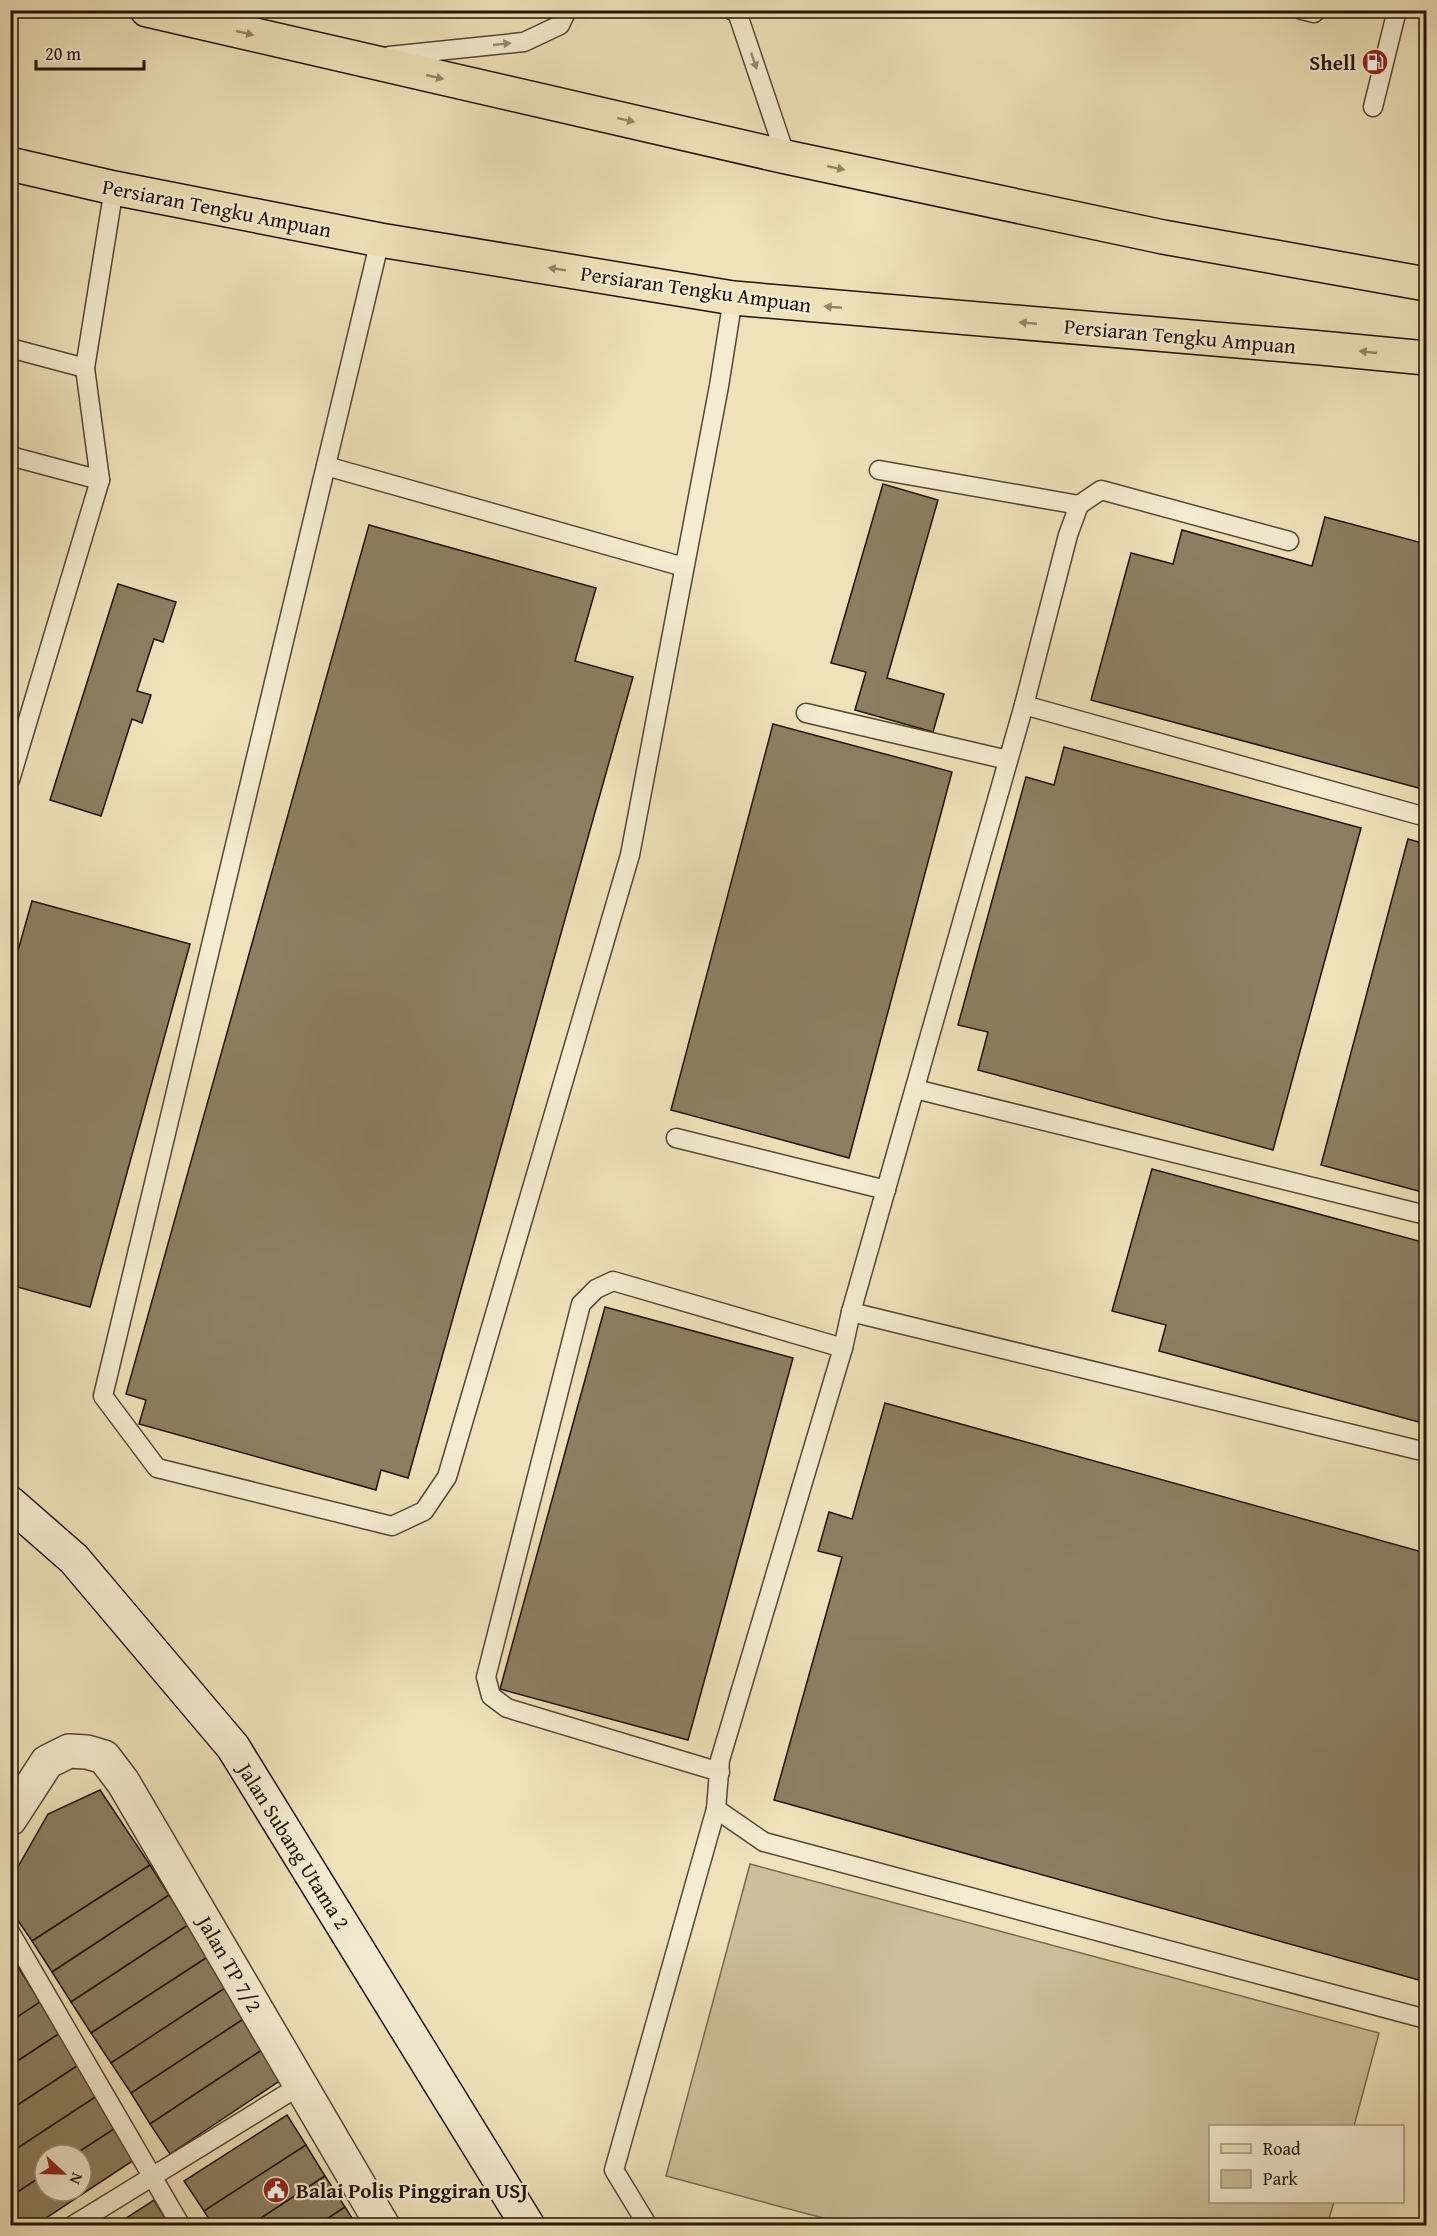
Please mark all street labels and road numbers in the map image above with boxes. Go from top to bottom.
street label: Persiaran Tengku Ampuan [100,171,334,245]
street label: Persiaran Tengku Ampuan [579,257,814,321]
street label: Persiaran Tengku Ampuan [1063,310,1297,362]
street label: Jalan Subang Utama 2 [229,1754,358,1935]
street label: Jalan TP 7/2 [188,1907,270,2018]

